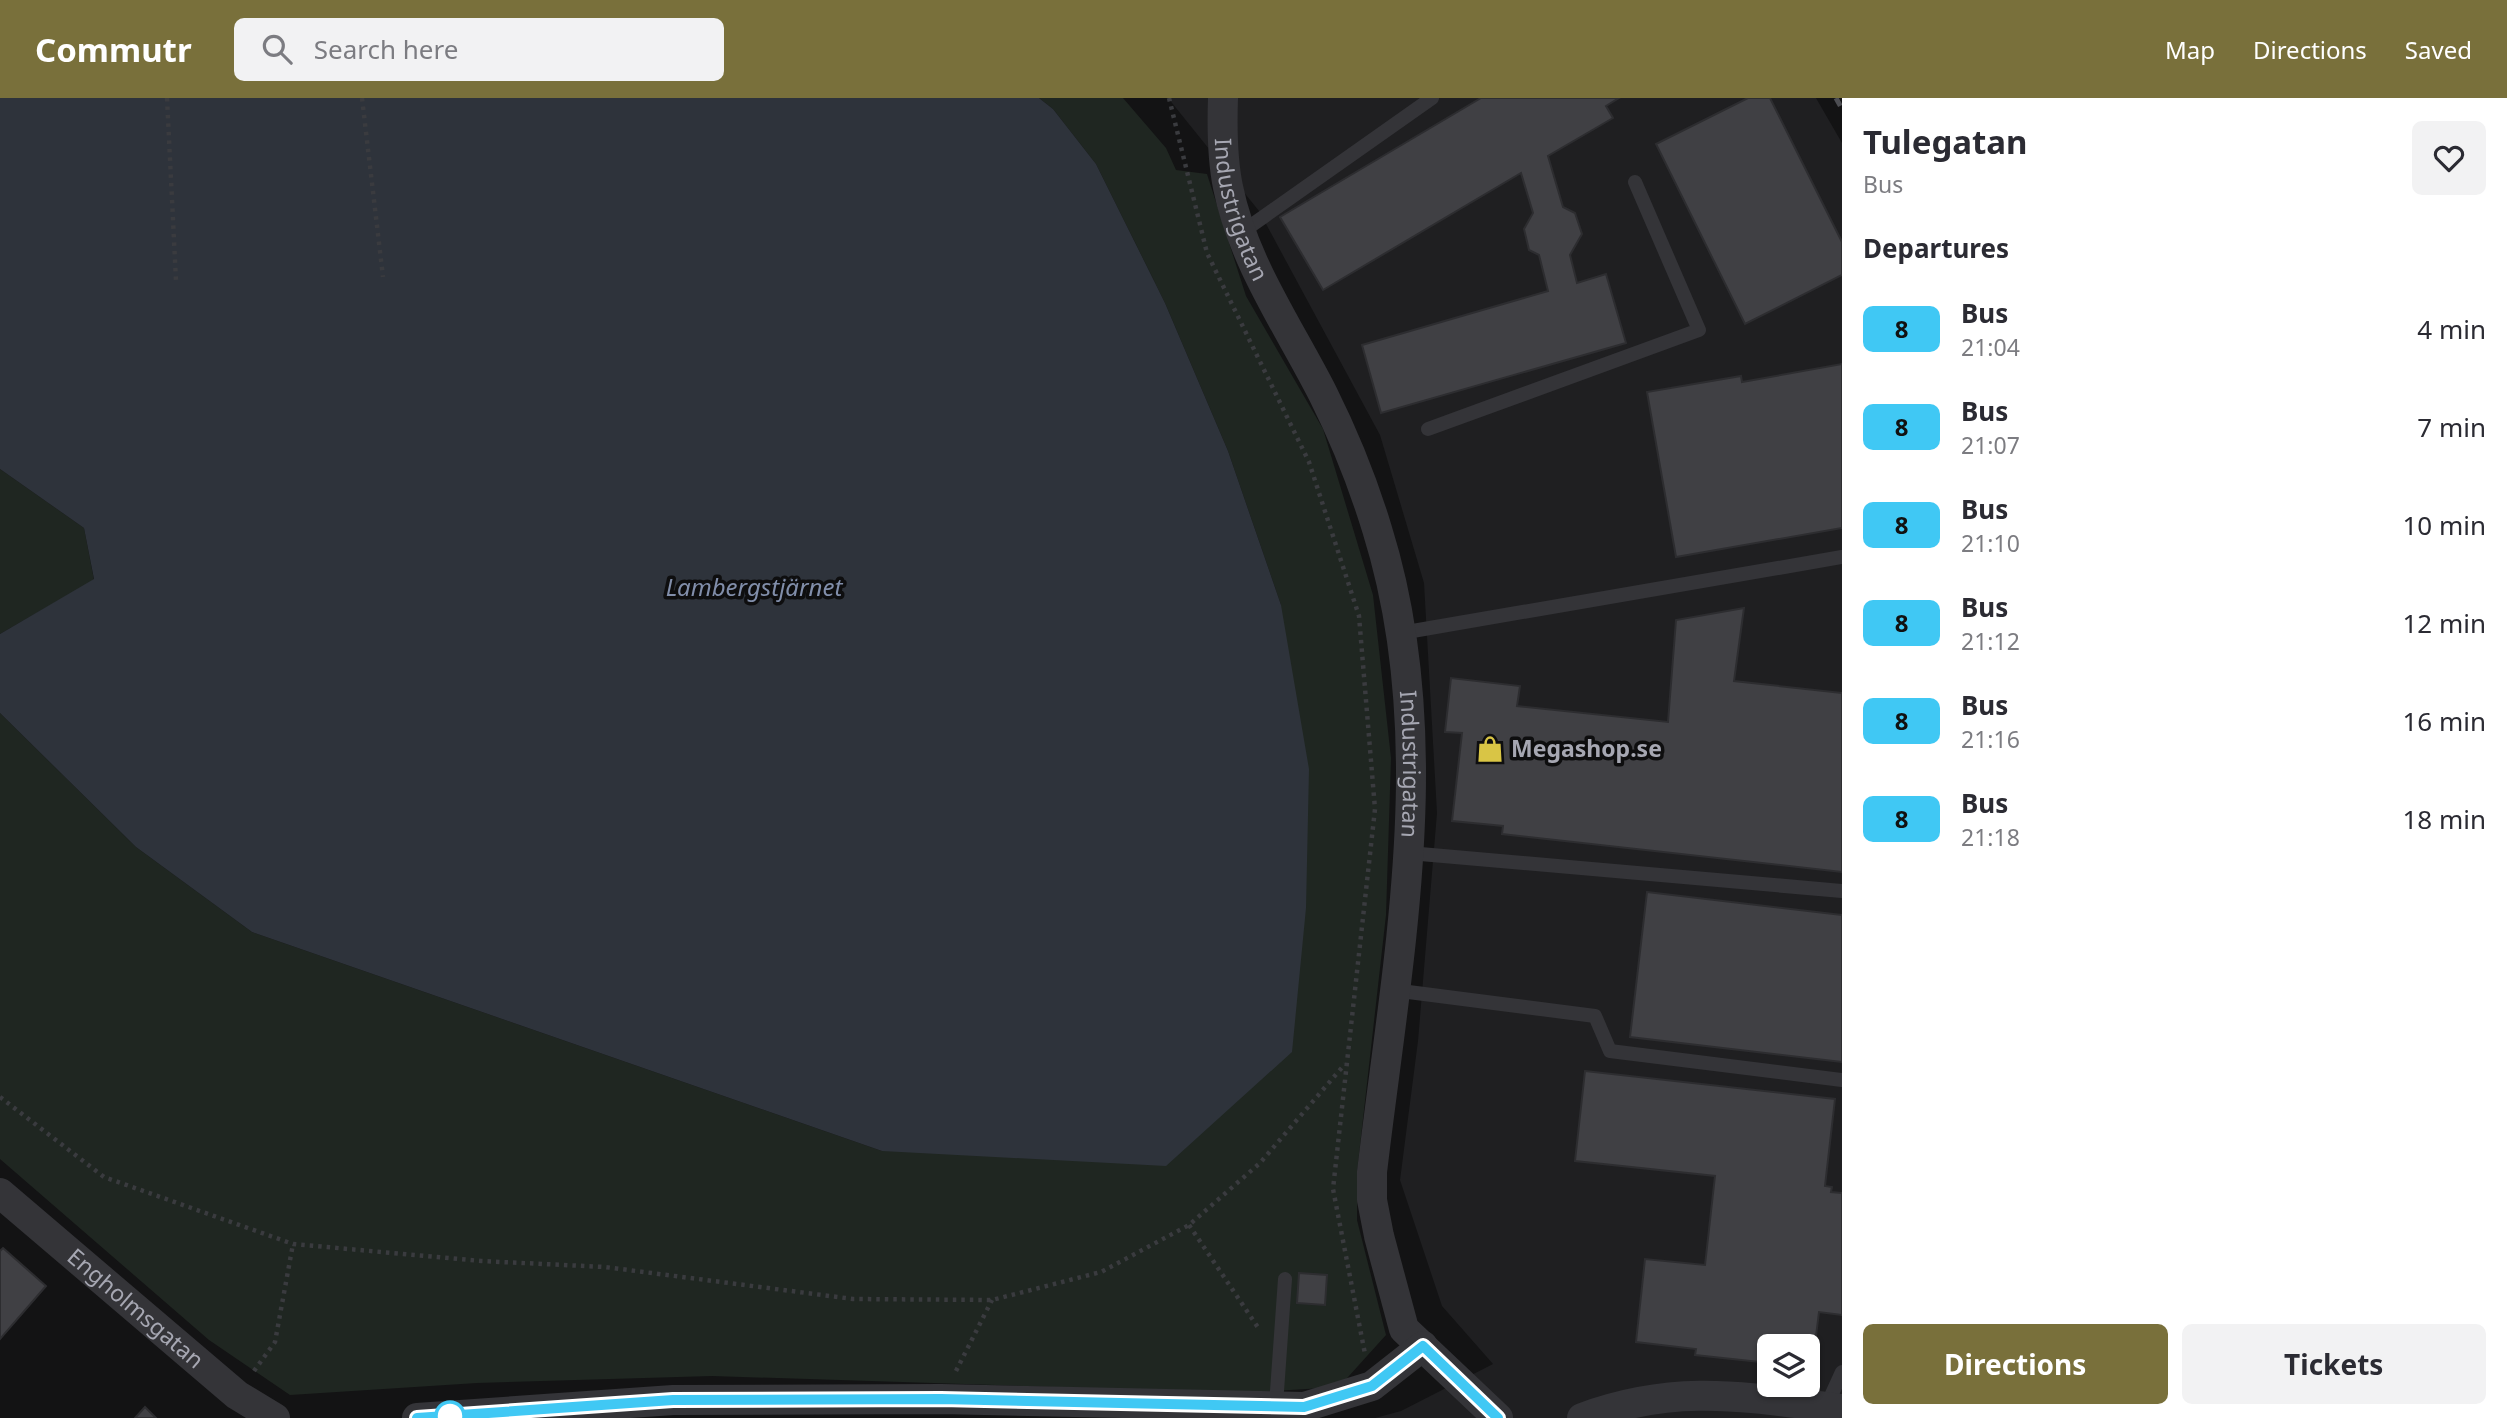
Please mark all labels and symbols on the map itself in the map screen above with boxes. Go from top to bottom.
street label: Industrigatan [1208,137,1277,286]
water label: Lambergstjärnet [666,570,843,603]
street label: Industrigatan [1393,689,1428,839]
place label: Megashop.se [1511,732,1662,764]
shop icon: Megashop.se [1475,734,1505,764]
street label: Engholmsgatan [61,1240,211,1375]
unlabelled marker [435,1401,465,1418]

